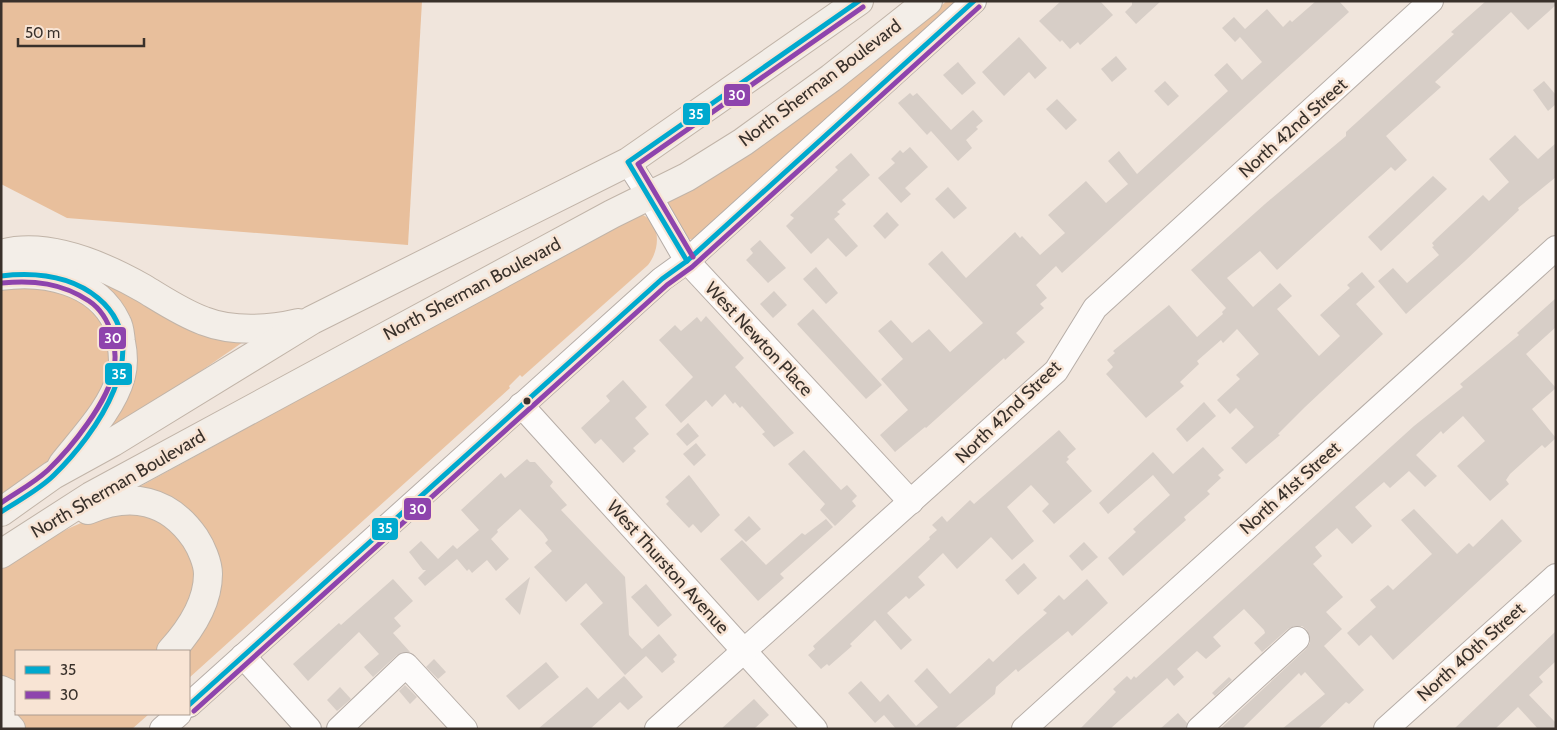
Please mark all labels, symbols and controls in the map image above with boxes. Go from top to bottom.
scale bar [18,15,144,47]
street label: North Sherman Boulevard [734,15,906,151]
text: 50 m [25,24,60,42]
street label: North 42nd Street [1234,74,1352,182]
line badge: 30 [723,83,751,107]
text: 30 [728,86,746,104]
line badge: 35 [682,102,711,126]
text: 35 [688,105,704,123]
street label: North Sherman Boulevard [380,233,564,345]
street label: West Newton Place [700,277,818,401]
line badge: 30 [98,326,127,350]
text: 30 [104,329,122,347]
street label: North 42nd Street [951,356,1065,468]
line badge: 35 [104,362,133,386]
text: 35 [111,365,127,383]
unlabelled marker [522,396,532,406]
street label: North Sherman Boulevard [27,425,209,543]
street label: North 41st Street [1235,437,1345,539]
street label: West Thurston Avenue [602,496,734,638]
line badge: 30 [403,497,432,521]
text: 30 [409,500,427,518]
line badge: 35 [371,517,399,541]
text: 35 [377,519,393,537]
street label: North 40th Street [1413,598,1529,706]
legend [15,650,190,715]
text: 35 [60,661,76,679]
text: 30 [60,686,79,704]

